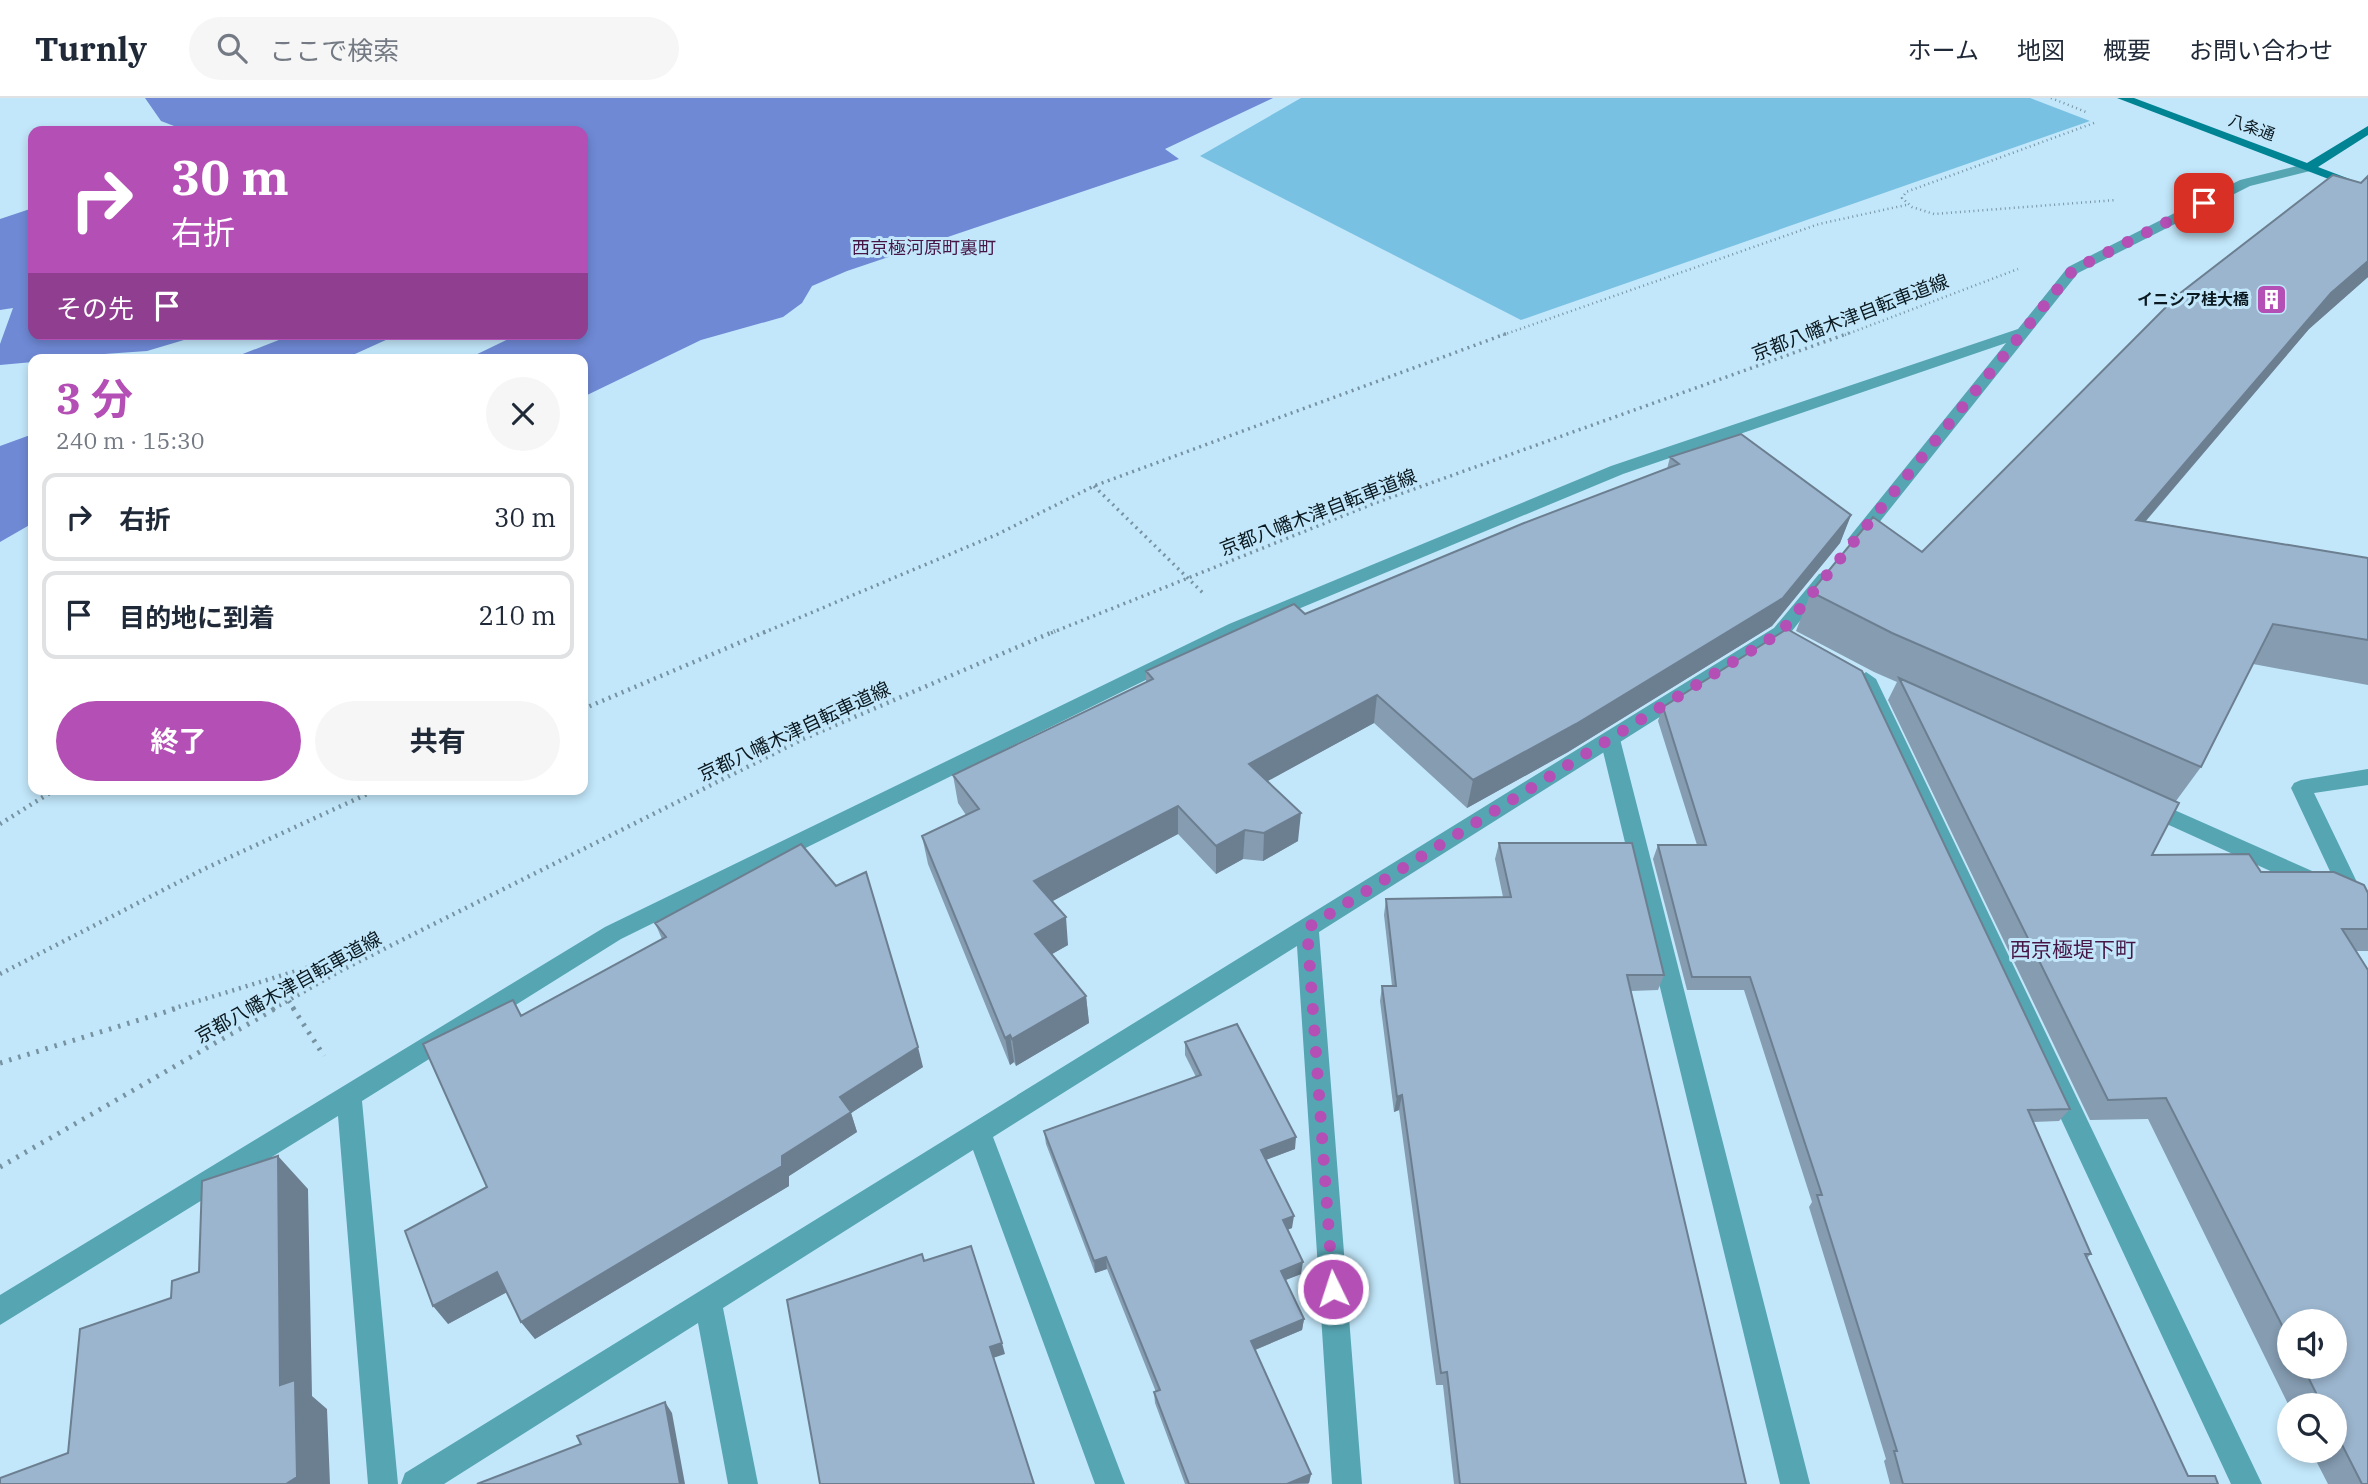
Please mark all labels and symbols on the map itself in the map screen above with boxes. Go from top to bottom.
street label: 八条通 [2226,109,2278,145]
pin [2174,173,2234,233]
district label: 西京極河原町裏町 [852,236,996,259]
street label: 京都八幡木津自転車道線 [1748,268,1952,366]
building icon: イニシア桂大橋 [2255,282,2289,316]
place label: イニシア桂大橋 [2137,289,2249,309]
street label: 京都八幡木津自転車道線 [1216,463,1420,561]
street label: 京都八幡木津自転車道線 [694,676,894,786]
street label: 京都八幡木津自転車道線 [191,926,385,1048]
district label: 西京極堤下町 [2010,935,2136,963]
position arrow [1296,1252,1370,1326]

